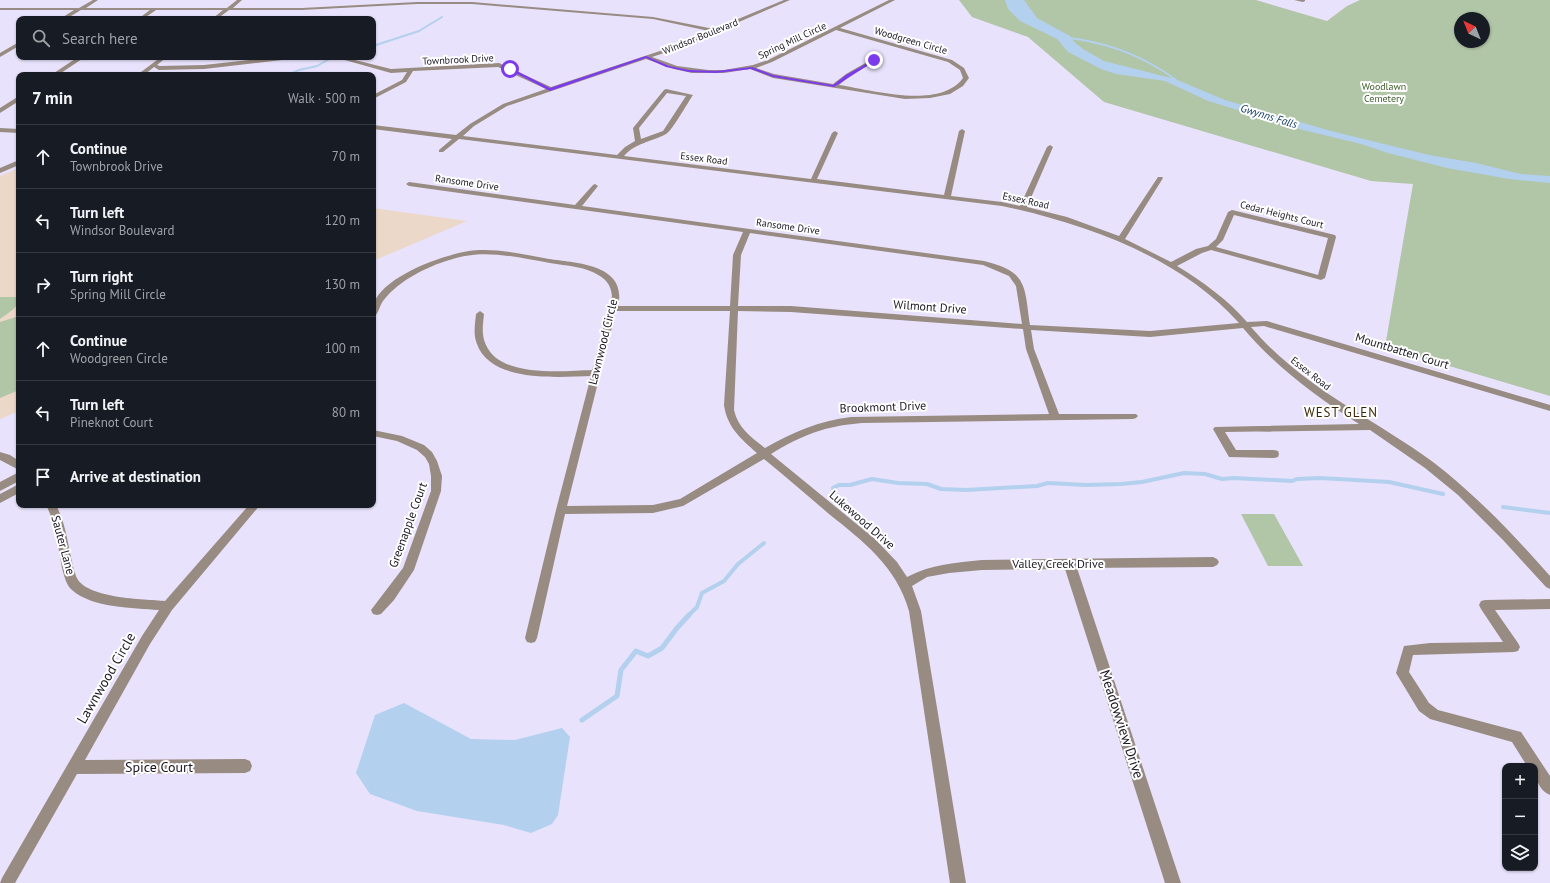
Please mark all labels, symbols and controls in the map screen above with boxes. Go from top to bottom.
north arrow [1454,12,1490,48]
street label: Windsor Boulevard [660,15,740,58]
search box [16,16,376,60]
street label: Spring Mill Circle [756,19,828,62]
street label: Woodgreen Circle [873,24,949,57]
icon: search [30,27,52,49]
text: Search here [62,29,138,48]
street label: Townbrook Drive [422,51,494,68]
route end [865,51,883,69]
route start [501,60,519,78]
park label: Woodlawn Cemetery [1362,80,1406,105]
text: 7 min [32,87,73,109]
text: Walk · 500 m [288,90,360,107]
water label: Gwynns Falls [1239,101,1300,131]
text: Continue [70,139,127,158]
icon: ahead [32,146,54,168]
text: 70 m [332,148,360,165]
street label: Essex Road [680,149,728,168]
text: Townbrook Drive [70,158,163,175]
street label: Ransome Drive [434,172,500,193]
street label: Essex Road [1001,189,1050,212]
street label: Cedar Heights Court [1239,198,1326,231]
text: Turn left [70,203,124,222]
icon: left [32,210,54,232]
text: 120 m [325,212,360,229]
street label: Ransome Drive [755,216,821,237]
text: Windsor Boulevard [70,222,175,239]
text: Turn right [70,267,133,286]
icon: right [32,274,54,296]
text: 130 m [325,276,360,293]
text: Spring Mill Circle [70,286,166,303]
street label: Wilmont Drive [893,296,967,317]
street label: Lawnwood Circle [585,298,620,386]
street label: Mountbatten Court [1353,329,1451,372]
text: Continue [70,331,127,350]
icon: ahead [32,338,54,360]
text: 100 m [325,340,360,357]
text: Woodgreen Circle [70,350,168,367]
street label: Essex Road [1288,354,1333,393]
text: Turn left [70,395,124,414]
street label: Brookmont Drive [839,397,927,416]
icon: left [32,402,54,424]
text: 80 m [332,404,360,421]
district label: WEST GLEN [1304,404,1378,421]
text: Pineknot Court [70,414,153,431]
icon: arrive [32,466,54,488]
text: Arrive at destination [70,467,201,486]
street label: Greenapple Court [385,480,430,570]
street label: Lukewood Drive [826,487,898,552]
street label: Sauter Lane [48,514,79,576]
street label: Valley Creek Drive [1011,556,1104,571]
street label: Lawnwood Circle [73,629,139,727]
street label: Meadowview Drive [1096,668,1148,780]
street label: Spice Court [125,758,193,776]
map controls [1502,763,1538,871]
button: + [1502,763,1538,799]
button: − [1502,799,1538,835]
button: layers [1502,835,1538,871]

